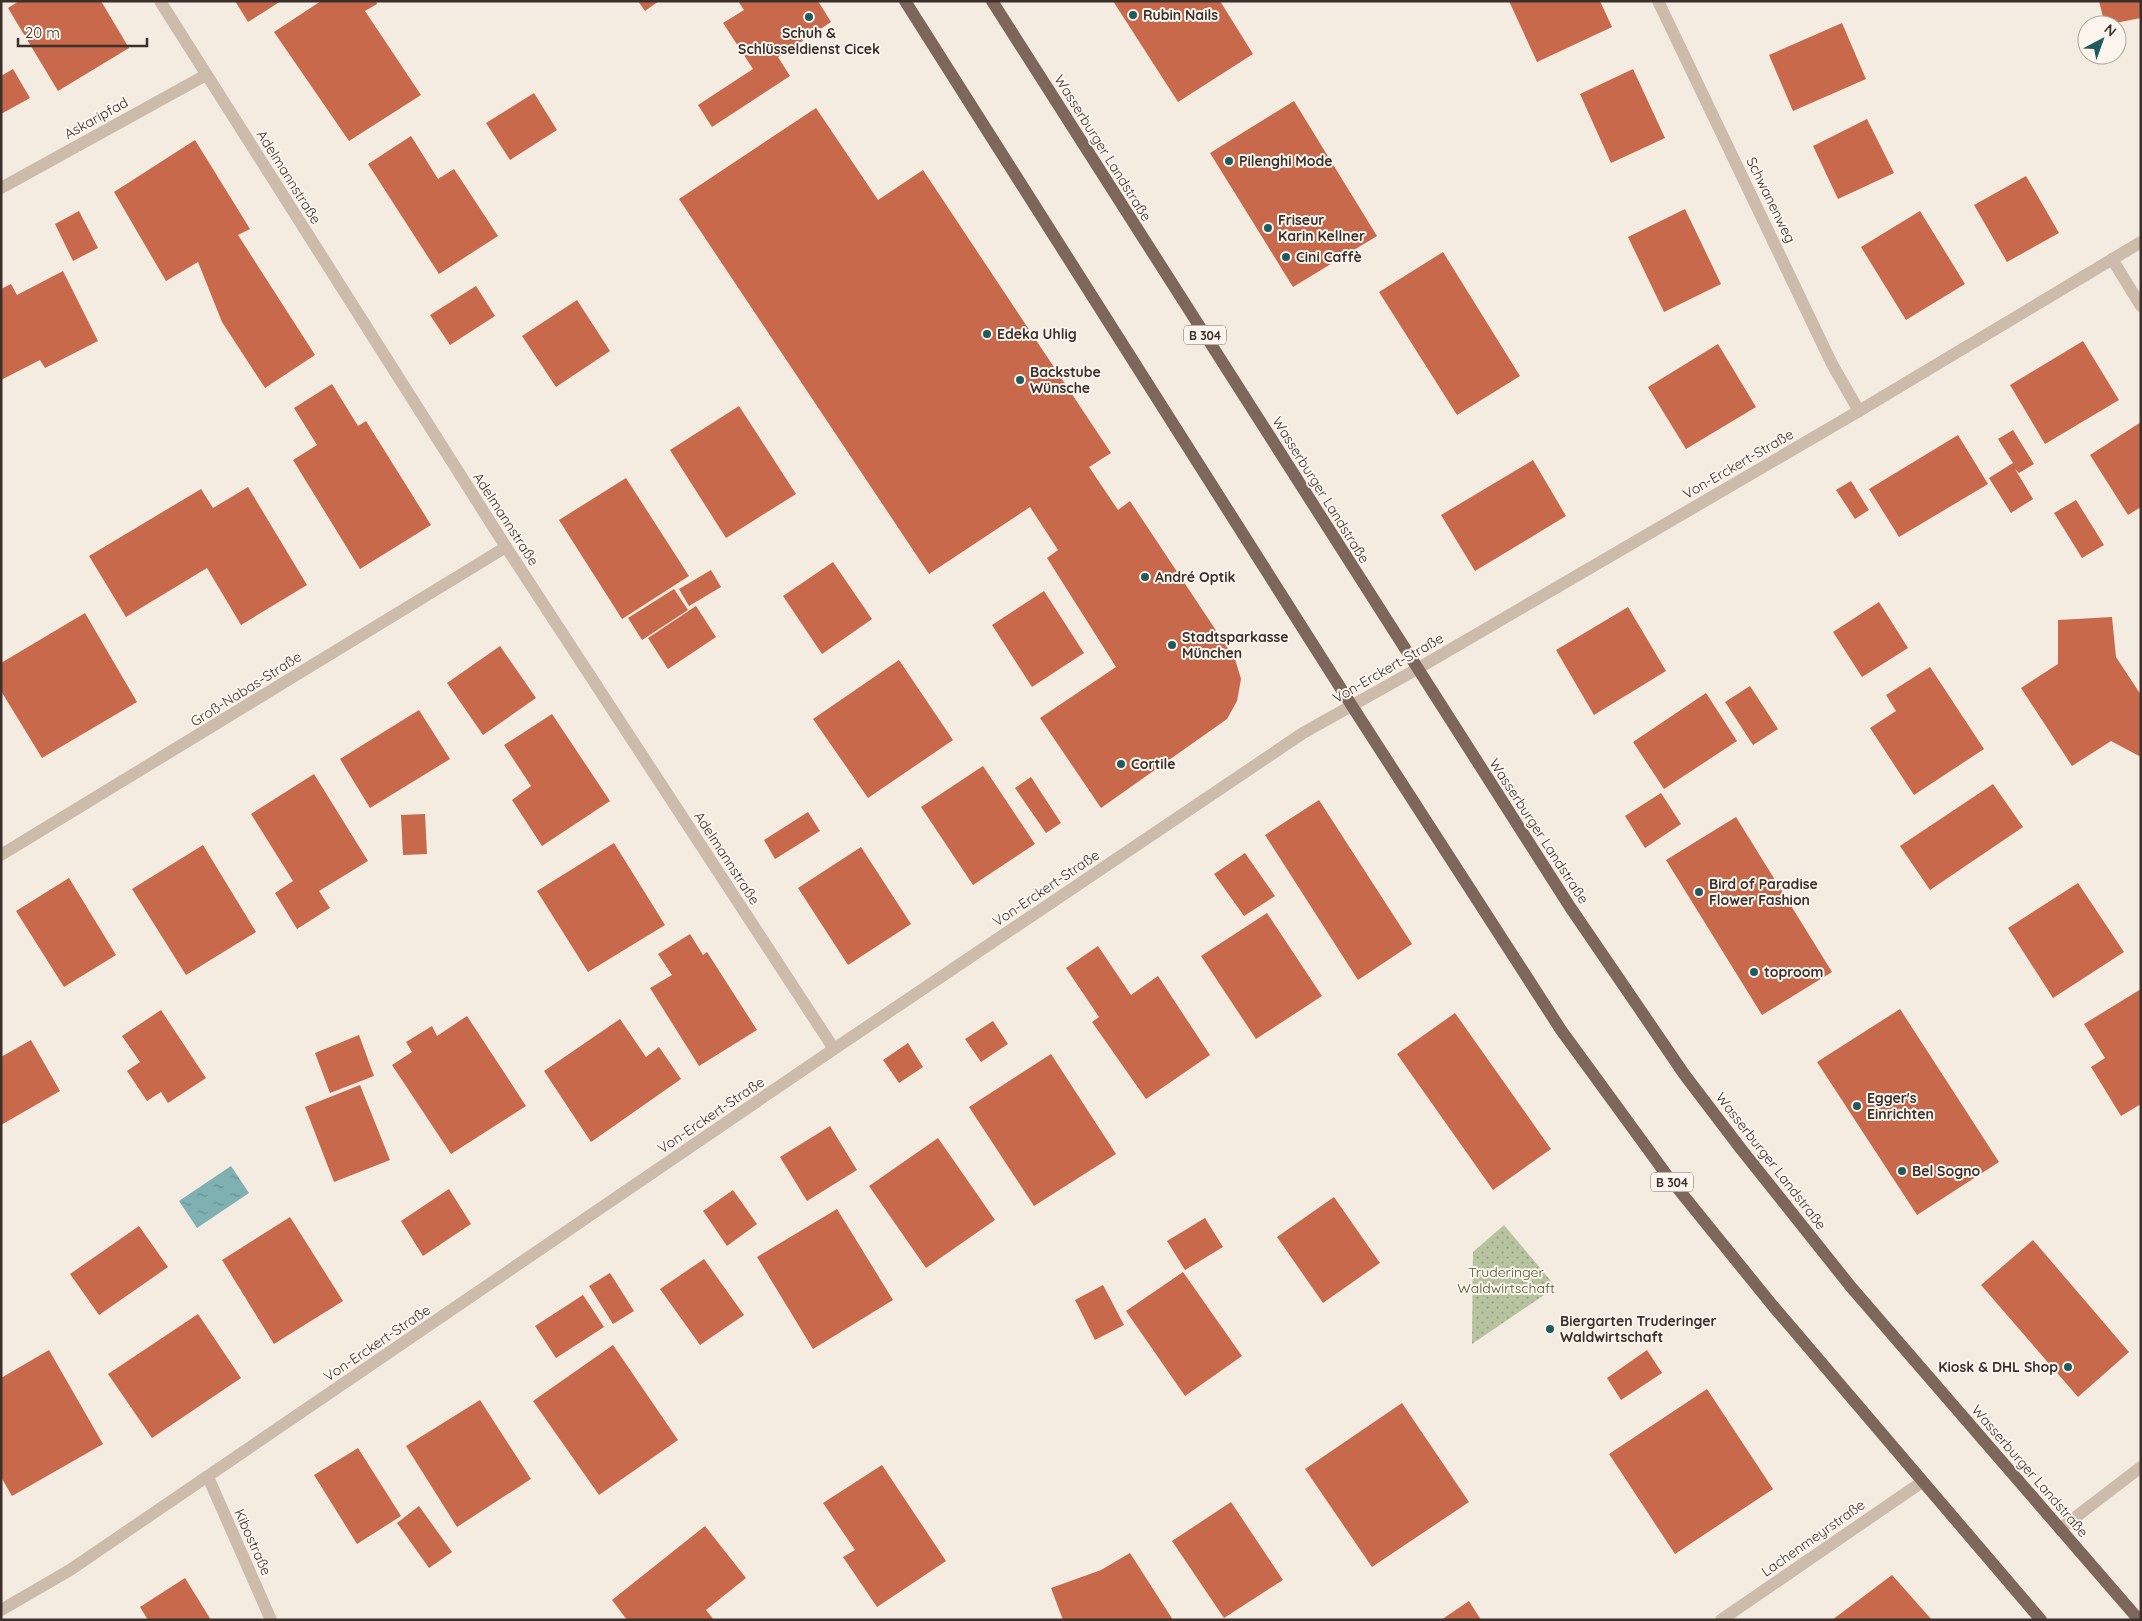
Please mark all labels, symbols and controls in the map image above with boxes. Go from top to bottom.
place label: Rubin Nails [1143,6,1218,24]
marker: Rubin Nails [1127,9,1139,21]
marker: Schuh & Schlüsseldienst Cicek [803,11,815,23]
scale bar [18,15,146,47]
north arrow [2077,15,2127,65]
text: N [2101,20,2120,40]
text: 20 m [25,23,60,42]
place label: Schuh & Schlüsseldienst Cicek [738,24,880,58]
street label: Wasserburger Landstraße [1050,71,1156,225]
street label: Askaripfad [61,93,131,143]
street label: Adelmannstraße [253,127,325,227]
place label: Pilenghi Mode [1239,152,1333,170]
street label: Schwanenweg [1742,154,1800,246]
marker: Pilenghi Mode [1223,155,1235,167]
place label: Friseur Karin Kellner [1278,211,1365,245]
marker: Friseur Karin Kellner [1262,222,1274,234]
place label: Cini Caffè [1296,248,1362,266]
marker: Cini Caffè [1280,251,1292,263]
place label: Edeka Uhlig [997,325,1077,343]
road number: B 304 [1184,326,1226,344]
marker: Edeka Uhlig [981,328,993,340]
place label: Backstube Wünsche [1030,363,1101,397]
marker: Backstube Wünsche [1014,374,1026,386]
street label: Wasserburger Landstraße [1268,413,1374,567]
street label: Von-Erckert-Straße [1680,425,1797,503]
street label: Adelmannstraße [469,469,543,569]
place label: André Optik [1155,568,1235,586]
marker: André Optik [1139,571,1151,583]
place label: Stadtsparkasse München [1182,628,1289,662]
street label: Von-Erckert-Straße [1330,629,1447,707]
marker: Stadtsparkasse München [1166,639,1178,651]
street label: Groß-Nabas-Straße [187,648,305,730]
place label: Cortile [1131,755,1176,773]
street label: Wasserburger Landstraße [1485,755,1593,907]
marker: Cortile [1115,758,1127,770]
street label: Adelmannstraße [690,808,764,908]
street label: Von-Erckert-Straße [989,846,1103,930]
place label: Bird of Paradise Flower Fashion [1709,875,1818,909]
marker: Bird of Paradise Flower Fashion [1693,886,1705,898]
place label: toproom [1764,963,1823,981]
marker: toproom [1748,966,1760,978]
street label: Von-Erckert-Straße [654,1073,768,1157]
street label: Wasserburger Landstraße [1712,1089,1830,1233]
place label: Egger's Einrichten [1867,1089,1934,1123]
marker: Egger's Einrichten [1851,1100,1863,1112]
place label: Bel Sogno [1912,1162,1980,1180]
marker: Bel Sogno [1896,1165,1908,1177]
road number: B 304 [1651,1172,1693,1192]
park label: Truderinger Waldwirtschaft [1457,1263,1555,1297]
street label: Von-Erckert-Straße [320,1301,434,1385]
place label: Biergarten Truderinger Waldwirtschaft [1560,1312,1717,1346]
marker: Biergarten Truderinger Waldwirtschaft [1544,1323,1556,1335]
place label: Kiosk & DHL Shop [1938,1358,2058,1376]
marker: Kiosk & DHL Shop [2062,1361,2074,1373]
street label: Wasserburger Landstraße [1968,1401,2092,1541]
street label: Lachenmeyrstraße [1758,1495,1868,1581]
street label: Kibostraße [230,1506,276,1578]

